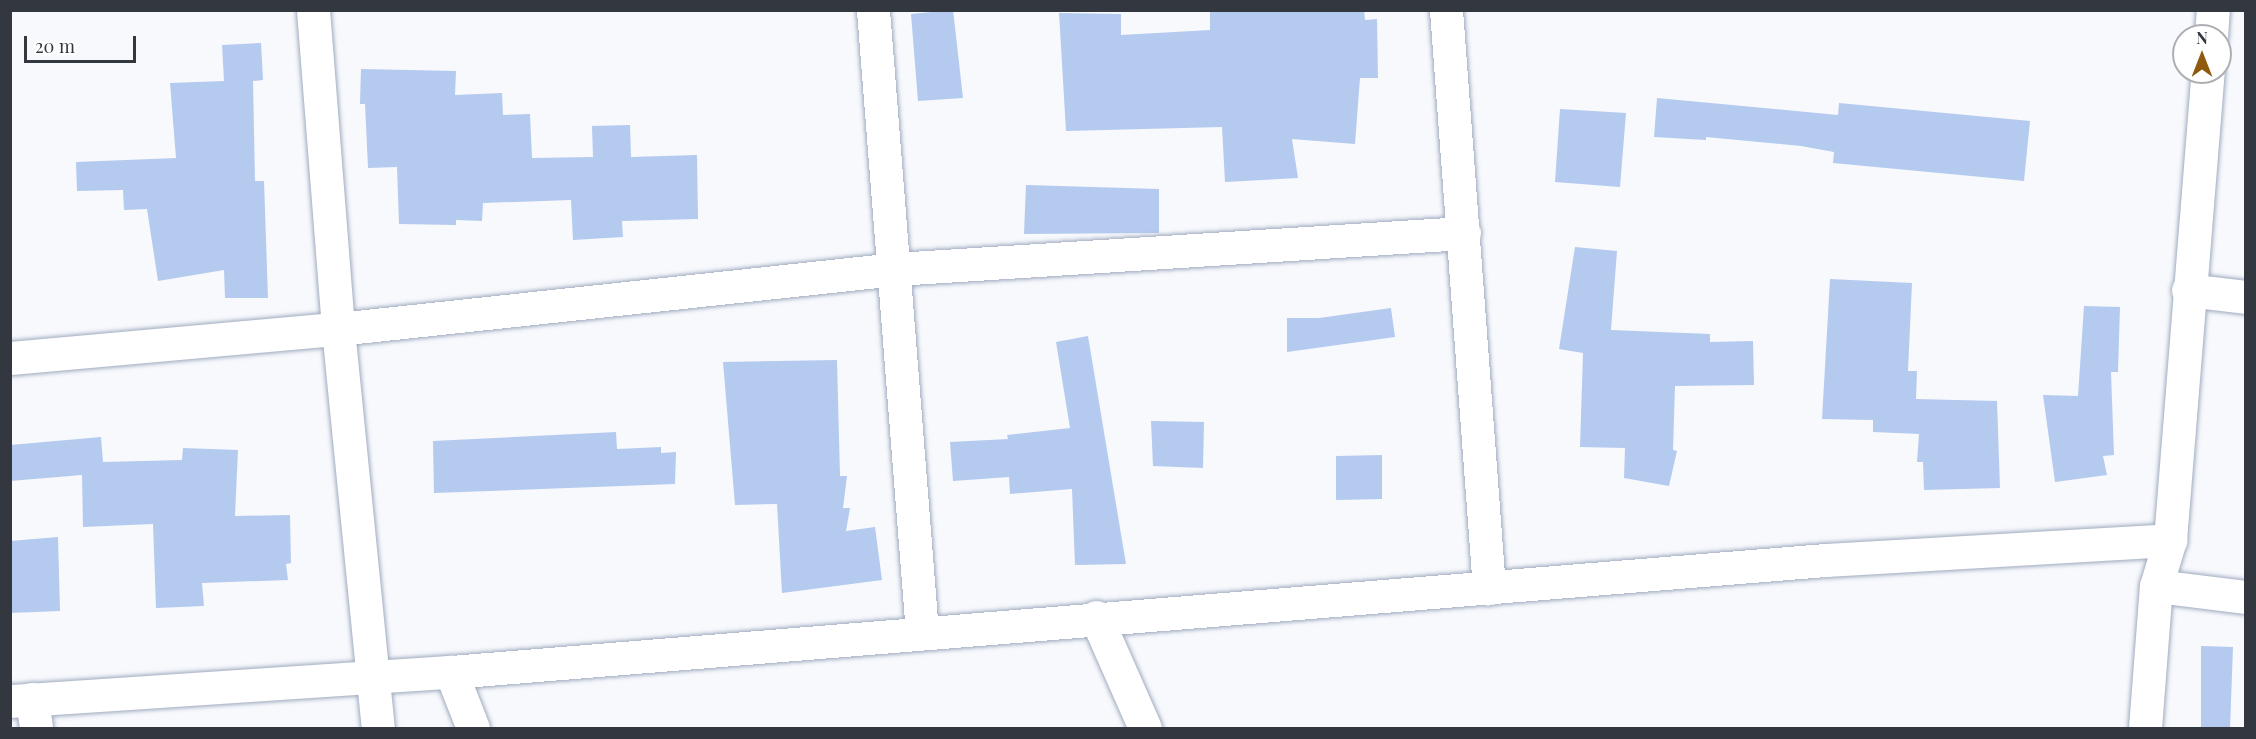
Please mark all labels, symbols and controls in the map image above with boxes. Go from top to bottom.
scale bar [27,24,140,62]
north arrow [2172,24,2232,84]
text: N [2196,27,2208,48]
text: 20 m [35,34,75,58]

